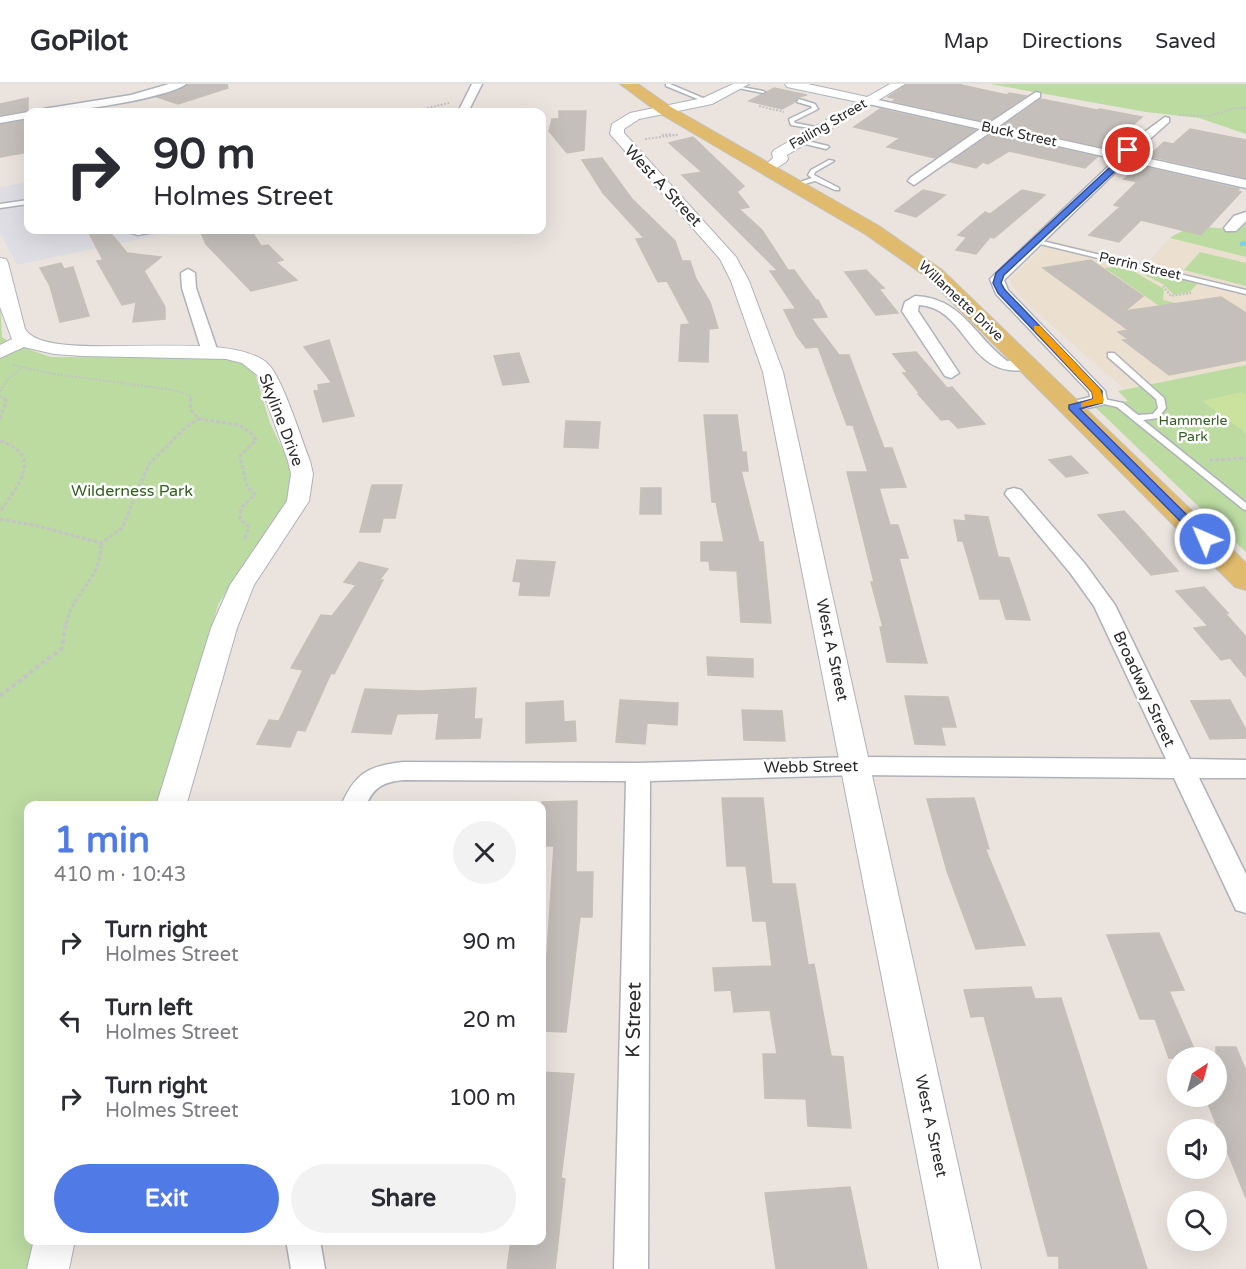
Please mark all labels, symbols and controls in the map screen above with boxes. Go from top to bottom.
text: GoPilot [30,24,128,58]
text: Map [943,29,989,54]
text: Directions [1022,29,1122,54]
text: Saved [1155,29,1216,54]
street label: Failing Street [786,95,870,153]
street label: Buck Street [980,118,1059,150]
pin [1102,124,1153,175]
text: 90 m [153,129,255,180]
icon: right [54,132,132,210]
icon: arrive [1111,133,1144,166]
street label: West A Street [620,141,706,231]
text: Holmes Street [153,180,333,213]
street label: Perrin Street [1097,248,1183,284]
street label: Willamette Drive [915,257,1007,345]
street label: Skyline Drive [254,371,308,469]
park label: Hammerle Park [1159,412,1227,445]
park label: Wilderness Park [71,481,193,501]
position arrow [1173,507,1237,571]
street label: West A Street [811,597,853,703]
street label: Broadway Street [1108,628,1180,750]
street label: Webb Street [764,756,858,778]
text: 1 min [54,819,150,862]
button: close [453,821,516,884]
text: 410 m · 10:43 [54,863,186,887]
text: Turn right [105,917,207,943]
icon: right [54,926,87,959]
text: 90 m [462,929,516,955]
text: Holmes Street [105,943,239,967]
street label: K Street [621,982,647,1058]
text: Turn left [105,995,193,1021]
icon: left [54,1004,87,1037]
text: 20 m [462,1007,516,1033]
text: Holmes Street [105,1021,239,1045]
north arrow [1167,1047,1227,1107]
map controls [1167,1047,1227,1251]
text: Turn right [105,1073,207,1099]
street label: West A Street [910,1073,952,1179]
icon: right [54,1082,87,1115]
text: 100 m [449,1085,516,1111]
text: Holmes Street [105,1099,239,1123]
button: sound [1167,1119,1227,1179]
button: Exit [54,1164,279,1233]
button: Share [291,1164,516,1233]
button: search [1167,1191,1227,1251]

